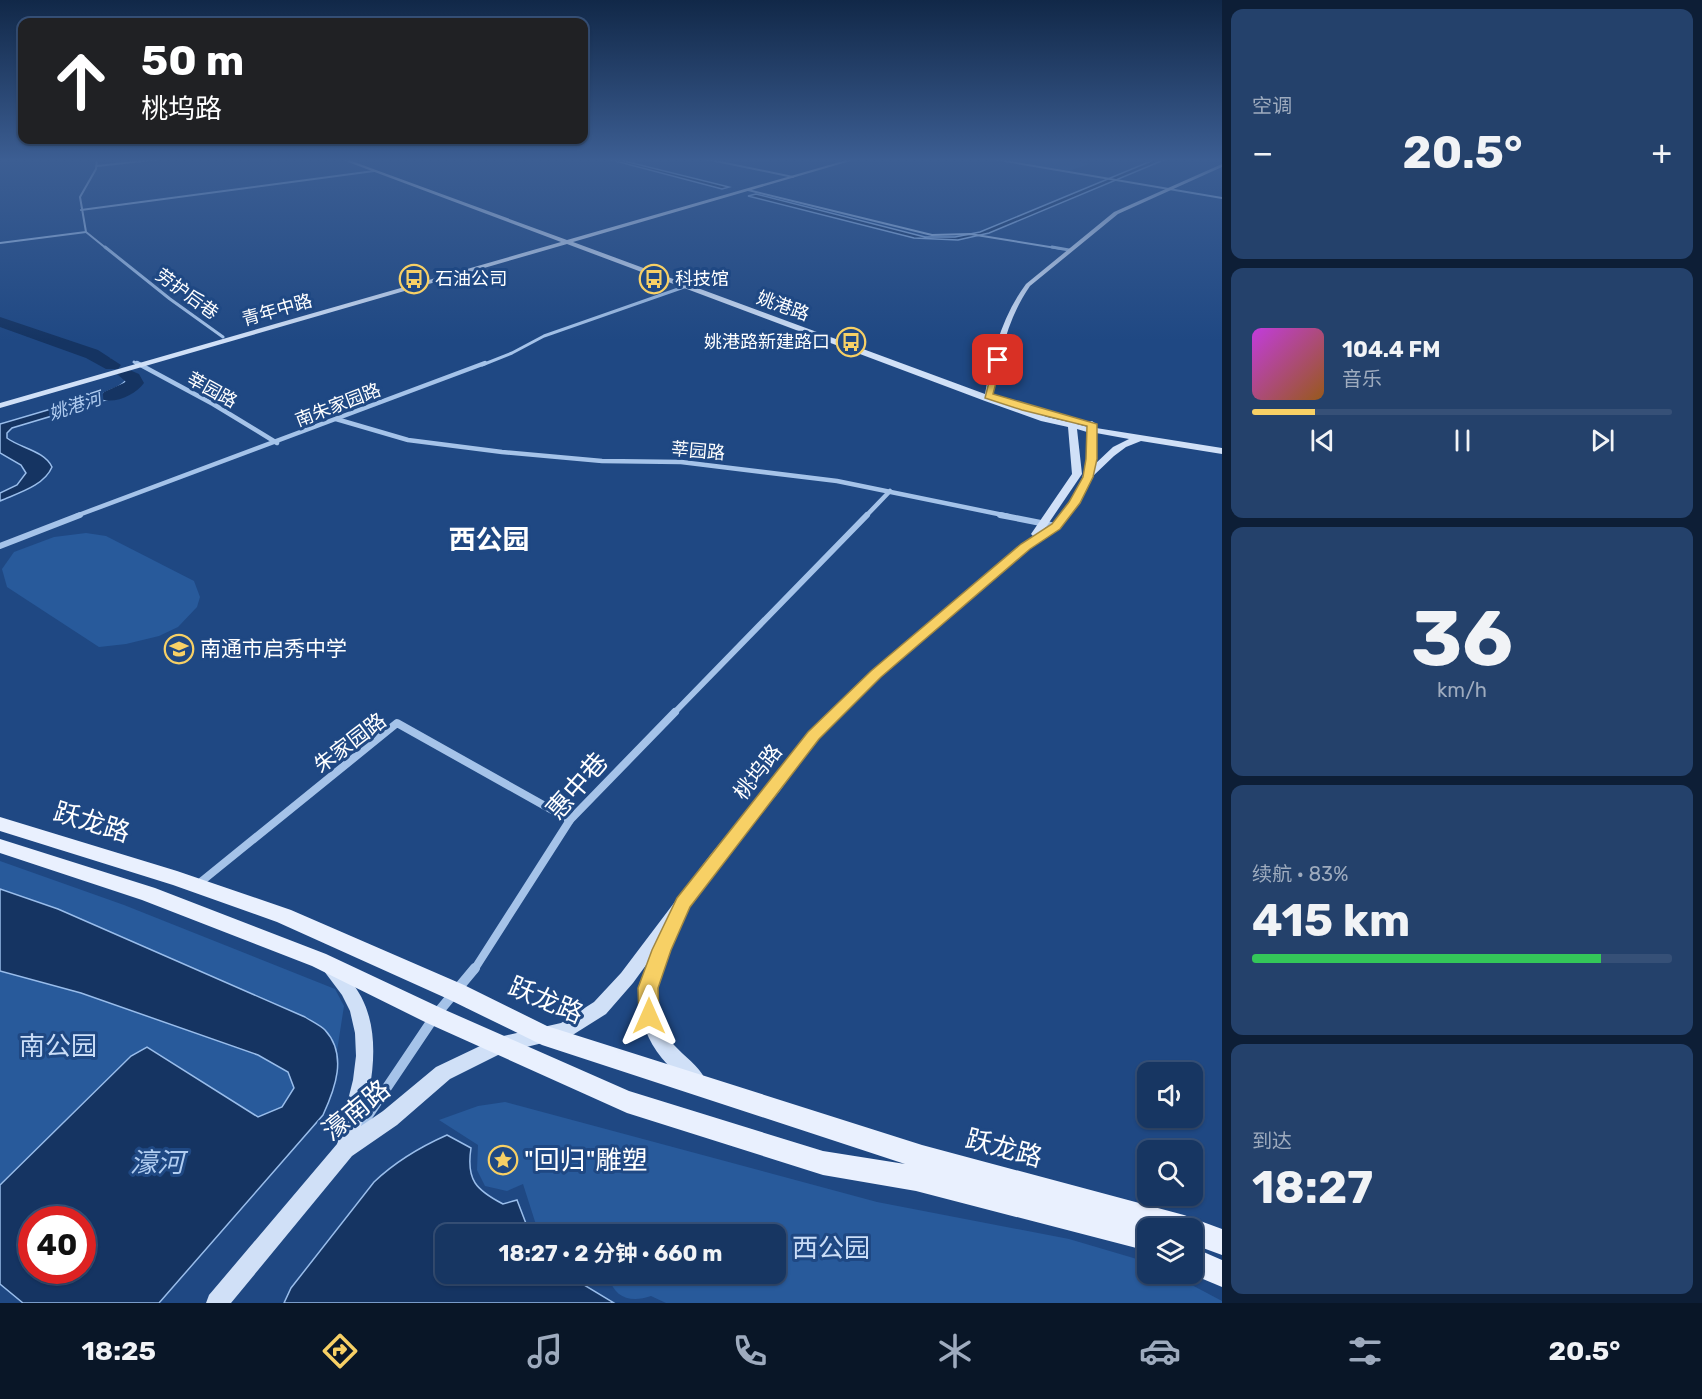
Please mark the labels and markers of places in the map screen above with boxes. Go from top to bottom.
bus stop icon: 石油公司 [398,263,430,295]
bus stop icon: 科技馆 [638,263,670,295]
place label: 石油公司 [435,268,507,290]
place label: 科技馆 [675,268,729,290]
bus stop icon: 姚港路新建路口 [835,326,867,358]
place label: 姚港路新建路口 [704,331,830,353]
pin [972,334,1023,385]
school or university icon: 南通市启秀中学 [163,633,195,665]
place label: 南通市启秀中学 [200,636,347,661]
place icon: "回归"雕塑 [487,1144,519,1176]
place label: "回归"雕塑 [524,1145,647,1176]

